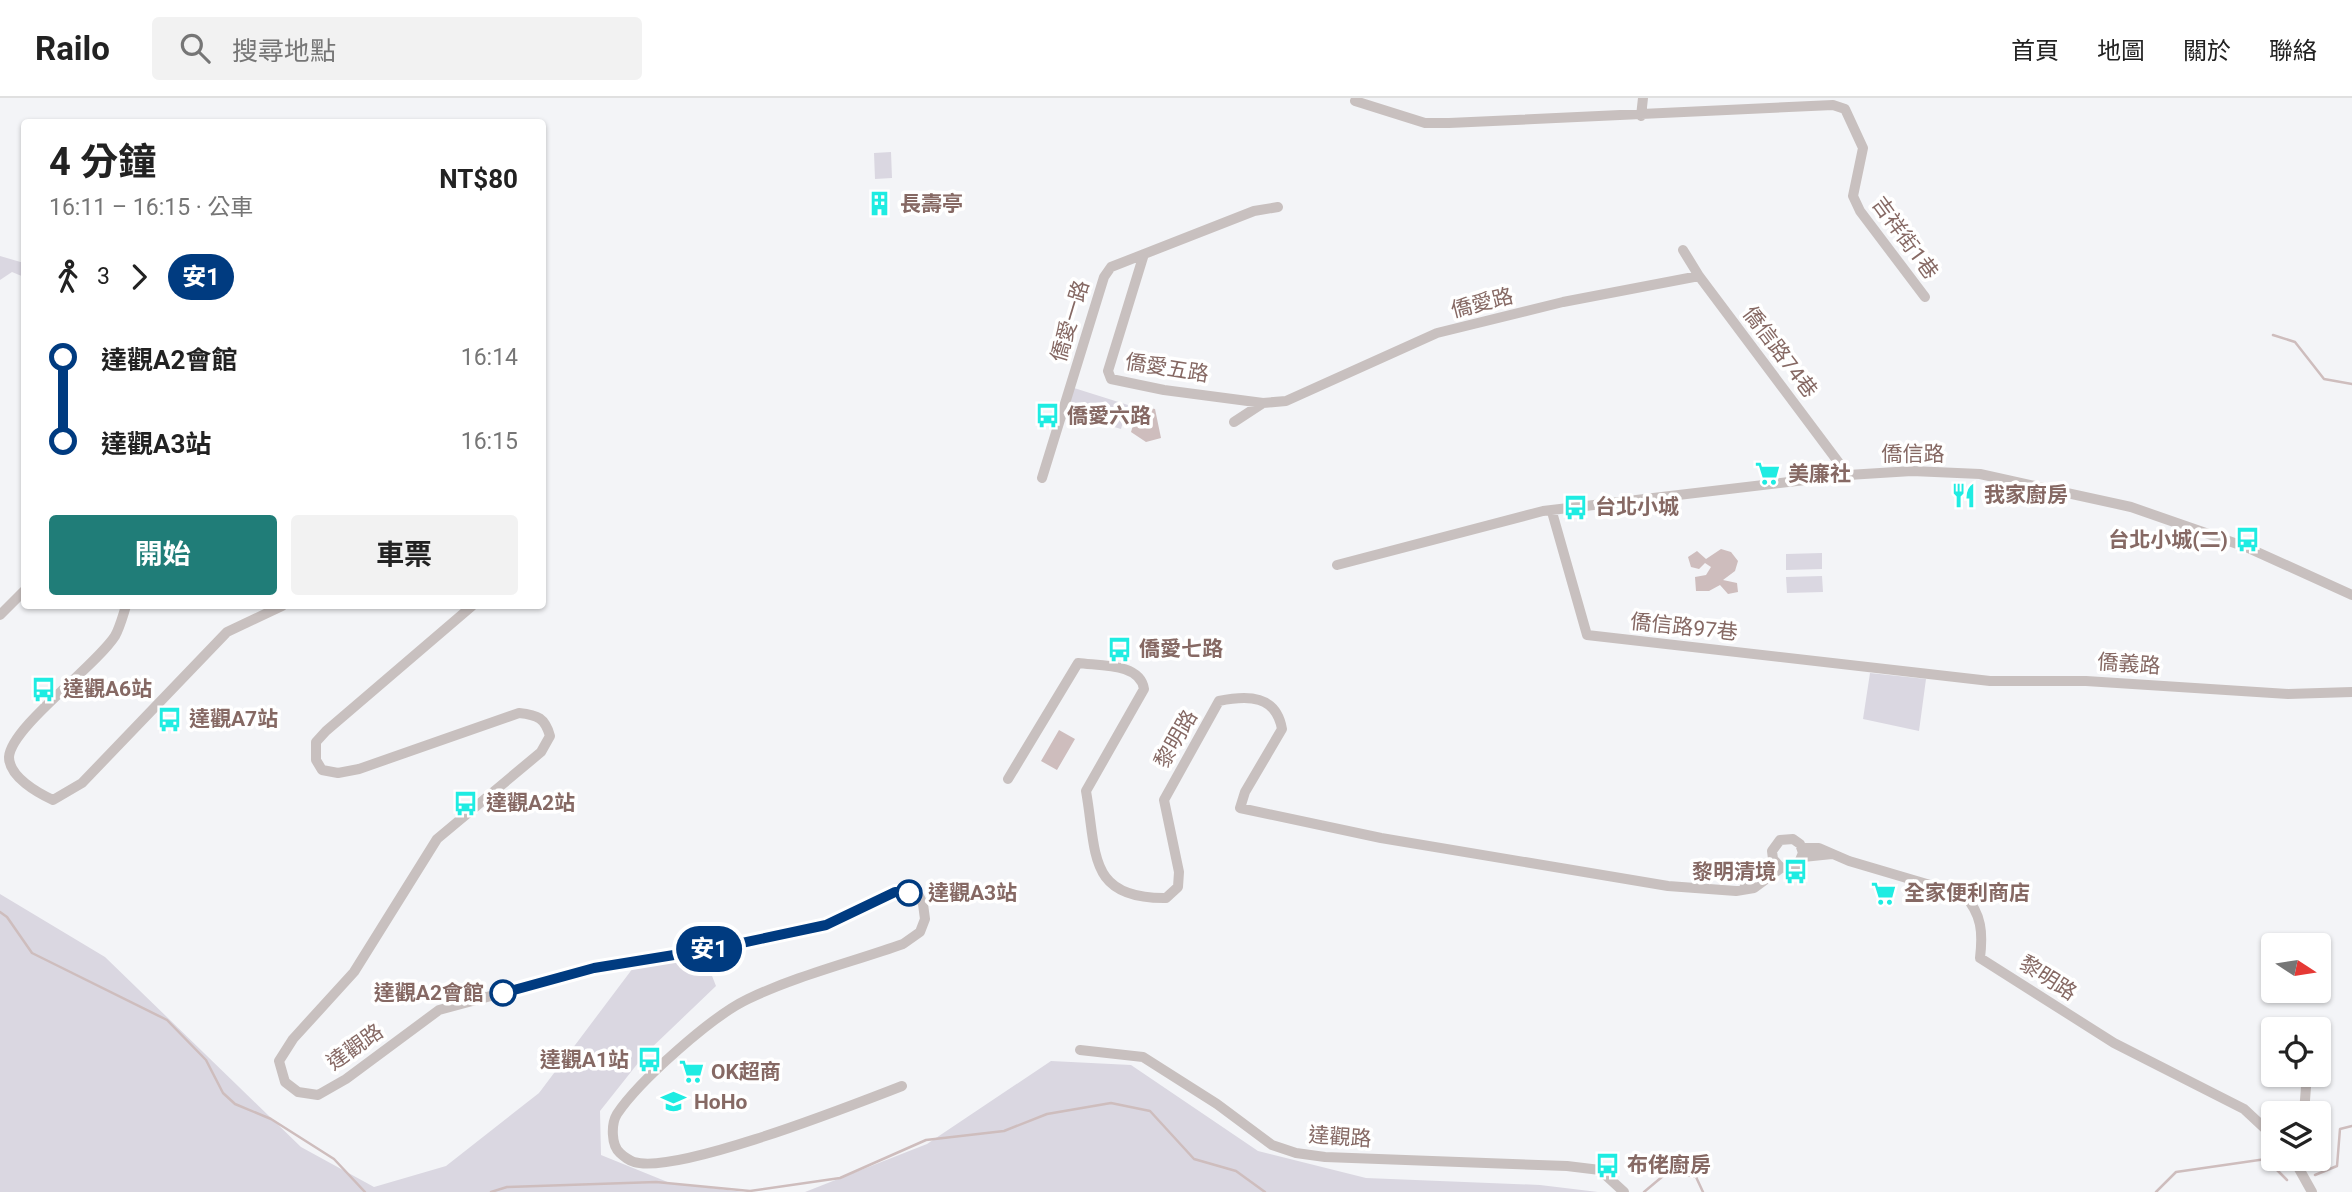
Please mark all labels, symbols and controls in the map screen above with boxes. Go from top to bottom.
search box [152,17,642,80]
text: Railo [35,29,110,68]
icon: search [176,29,214,67]
text: 搜尋地點 [232,36,336,66]
text: 首頁 [2011,37,2059,65]
text: 地圖 [2097,37,2145,65]
text: 關於 [2183,37,2231,65]
text: 聯絡 [2269,37,2317,65]
text: 4 分鐘 [49,140,156,184]
text: NT$80 [439,164,518,194]
building icon: 長壽亭 [866,190,894,218]
place label: 長壽亭 [900,192,963,216]
street label: 吉祥街1巷 [1867,192,1943,284]
text: 16:11 – 16:15 · 公車 [49,194,253,221]
icon: walk [49,258,87,296]
icon: forward [120,258,158,296]
text: 3 [97,263,110,290]
text: 安1 [182,263,220,291]
street label: 僑愛一路 [1046,277,1094,365]
street label: 僑愛路 [1449,284,1515,322]
street label: 僑信路74巷 [1738,302,1822,402]
text: 16:14 [461,344,518,371]
text: 達觀A2會館 [101,345,237,375]
street label: 僑愛五路 [1124,350,1210,386]
bus stop icon: 僑愛六路 [1033,402,1061,430]
place label: 僑愛六路 [1067,404,1151,428]
text: 16:15 [461,428,518,455]
text: 達觀A3站 [101,429,211,459]
street label: 僑信路 [1882,442,1945,466]
supermarket icon: 美廉社 [1754,460,1782,488]
place label: 美廉社 [1788,462,1851,486]
restaurant icon: 我家廚房 [1950,481,1978,509]
place label: 我家廚房 [1984,483,2068,507]
bus stop icon: 台北小城 [1561,493,1589,521]
place label: 台北小城 [1595,495,1679,519]
button: 開始 [49,515,277,595]
button: 車票 [291,515,518,595]
bus stop icon: 台北小城(二) [2234,526,2262,554]
place label: 台北小城(二) [2108,528,2228,552]
street label: 僑信路97巷 [1629,609,1739,645]
bus stop icon: 僑愛七路 [1105,635,1133,663]
place label: 僑愛七路 [1139,637,1223,661]
street label: 僑義路 [2097,650,2161,678]
bus stop icon: 達觀A6站 [29,675,57,703]
place label: 達觀A6站 [63,677,152,701]
bus stop icon: 達觀A7站 [155,705,183,733]
street label: 黎明路 [1150,706,1202,772]
place label: 達觀A7站 [189,707,278,731]
bus stop icon: 達觀A2站 [452,789,480,817]
place label: 達觀A2站 [486,791,575,815]
bus stop icon: 黎明清境 [1782,858,1810,886]
place label: 黎明清境 [1692,860,1776,884]
supermarket icon: 全家便利商店 [1870,879,1898,907]
marker: 達觀A3站 [896,880,922,906]
place label: 達觀A3站 [928,881,1017,905]
place label: 全家便利商店 [1904,881,2030,905]
line badge: 安1 [678,926,740,972]
north arrow [2261,933,2331,1003]
map controls [2261,933,2331,1171]
text: 安1 [690,935,728,963]
street label: 黎明路 [2015,951,2081,1005]
marker: 達觀A2會館 [490,980,516,1006]
place label: 達觀A2會館 [374,981,484,1005]
button: locate [2261,1017,2331,1087]
street label: 達觀路 [322,1019,388,1075]
bus stop icon: 達觀A1站 [635,1046,663,1074]
place label: 達觀A1站 [540,1048,629,1072]
supermarket icon: OK超商 [677,1058,705,1086]
place label: OK超商 [711,1060,781,1084]
school or university icon: HoHo [660,1088,688,1116]
place label: HoHo [694,1090,748,1114]
button: layers [2261,1101,2331,1171]
street label: 達觀路 [1308,1123,1372,1151]
bus stop icon: 布佬廚房 [1593,1151,1621,1179]
place label: 布佬廚房 [1627,1153,1711,1177]

